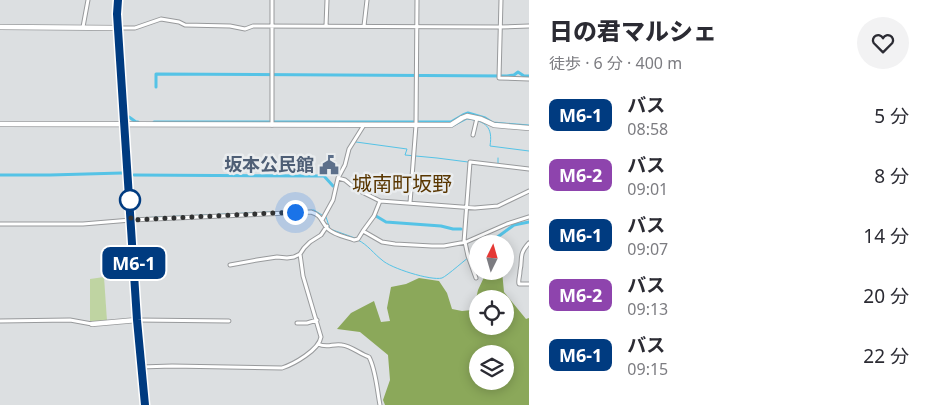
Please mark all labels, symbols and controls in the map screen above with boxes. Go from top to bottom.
text: 日の君マルシェ [549,14,717,47]
button: heart [857,17,909,69]
text: 徒歩 · 6 分 · 400 m [549,52,682,74]
text: バス [627,92,665,118]
text: M6-1 [559,103,602,127]
text: 5 分 [874,103,909,129]
text: 08:58 [627,118,668,140]
place label: 坂本公民館 [224,152,314,176]
text: バス [627,152,665,178]
public building icon: 坂本公民館 [318,154,340,176]
text: M6-2 [559,163,602,187]
text: 8 分 [874,163,909,189]
district label: 城南町坂野 [352,170,452,197]
text: 09:01 [627,178,668,200]
unlabelled marker [119,189,141,211]
your location [283,200,308,225]
text: バス [627,212,665,238]
text: M6-1 [559,223,602,247]
text: 14 分 [863,223,909,249]
north arrow [469,235,514,280]
map controls [469,235,514,390]
text: 09:07 [627,238,668,260]
line badge: M6-1 [99,247,169,279]
text: M6-1 [112,251,156,275]
text: バス [627,272,665,298]
text: M6-2 [559,283,602,307]
text: 20 分 [863,283,909,309]
button: locate [469,290,514,335]
text: 09:13 [627,298,668,320]
text: バス [627,332,665,358]
text: M6-1 [559,343,602,367]
text: 22 分 [863,343,909,369]
button: layers [469,345,514,390]
text: 09:15 [627,358,668,380]

